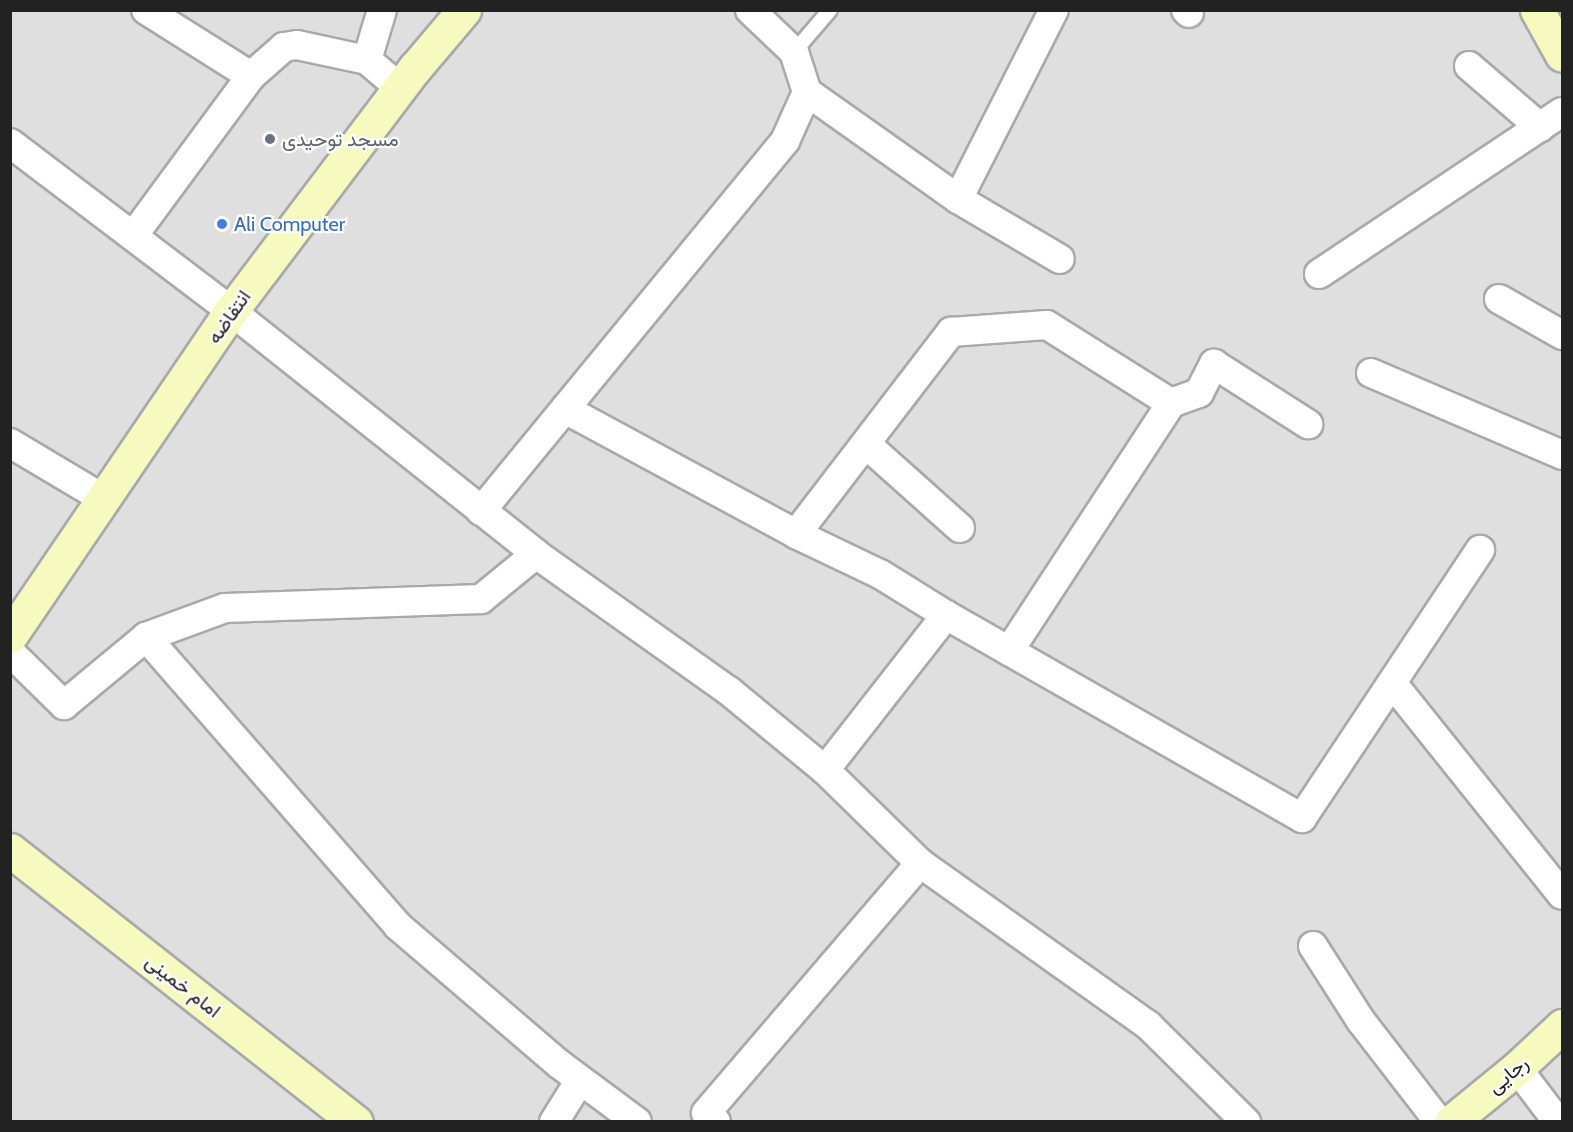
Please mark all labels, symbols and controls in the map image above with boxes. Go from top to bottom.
place label: مسجد توحیدی [282,127,399,151]
marker: مسجد توحیدی [263,132,277,146]
place label: Ali Computer [234,212,345,236]
marker: Ali Computer [215,217,229,231]
street label: انتفاضه [202,286,256,348]
street label: امام خمینی [141,949,225,1023]
street label: رجایی [1483,1051,1533,1099]

